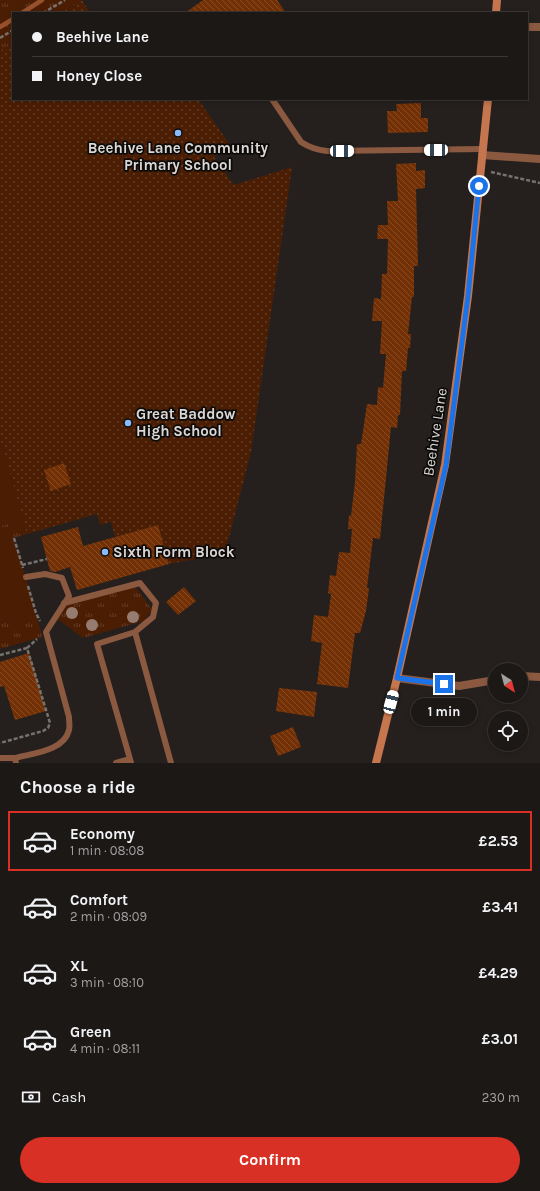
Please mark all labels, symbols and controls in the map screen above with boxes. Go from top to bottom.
text: Beehive Lane [56,28,149,46]
text: Honey Close [56,67,142,85]
marker: Beehive Lane Community Primary School [173,128,183,138]
place label: Beehive Lane Community Primary School [88,139,269,174]
car [424,144,448,156]
car [330,145,354,157]
route start [470,177,488,195]
street label: Beehive Lane [419,387,451,477]
place label: Great Baddow High School [136,405,236,440]
marker: Great Baddow High School [123,418,133,428]
place label: Sixth Form Block [113,543,235,561]
marker: Sixth Form Block [100,547,110,557]
north arrow [488,663,528,703]
map controls [488,663,528,751]
route end [435,675,453,693]
car [382,689,400,715]
callout: 1 min [411,698,477,726]
text: 1 min [428,704,460,719]
button: locate [488,711,528,751]
text: Choose a ride [20,776,135,798]
icon: car [22,823,58,859]
text: Economy [70,825,135,843]
text: £2.53 [479,832,518,850]
text: 1 min · 08:08 [70,843,144,858]
icon: car [22,889,58,925]
text: Comfort [70,891,128,909]
text: £3.41 [482,898,518,916]
text: 2 min · 08:09 [70,909,147,924]
icon: car [22,955,58,991]
text: XL [70,957,88,975]
text: £4.29 [479,964,518,982]
text: 3 min · 08:10 [70,975,144,990]
icon: car [22,1021,58,1057]
text: Green [70,1023,111,1041]
text: £3.01 [482,1030,518,1048]
text: 4 min · 08:11 [70,1041,140,1056]
icon: cash [20,1086,42,1108]
text: Cash [52,1088,86,1106]
text: 230 m [482,1090,520,1105]
button: Confirm [20,1137,520,1183]

